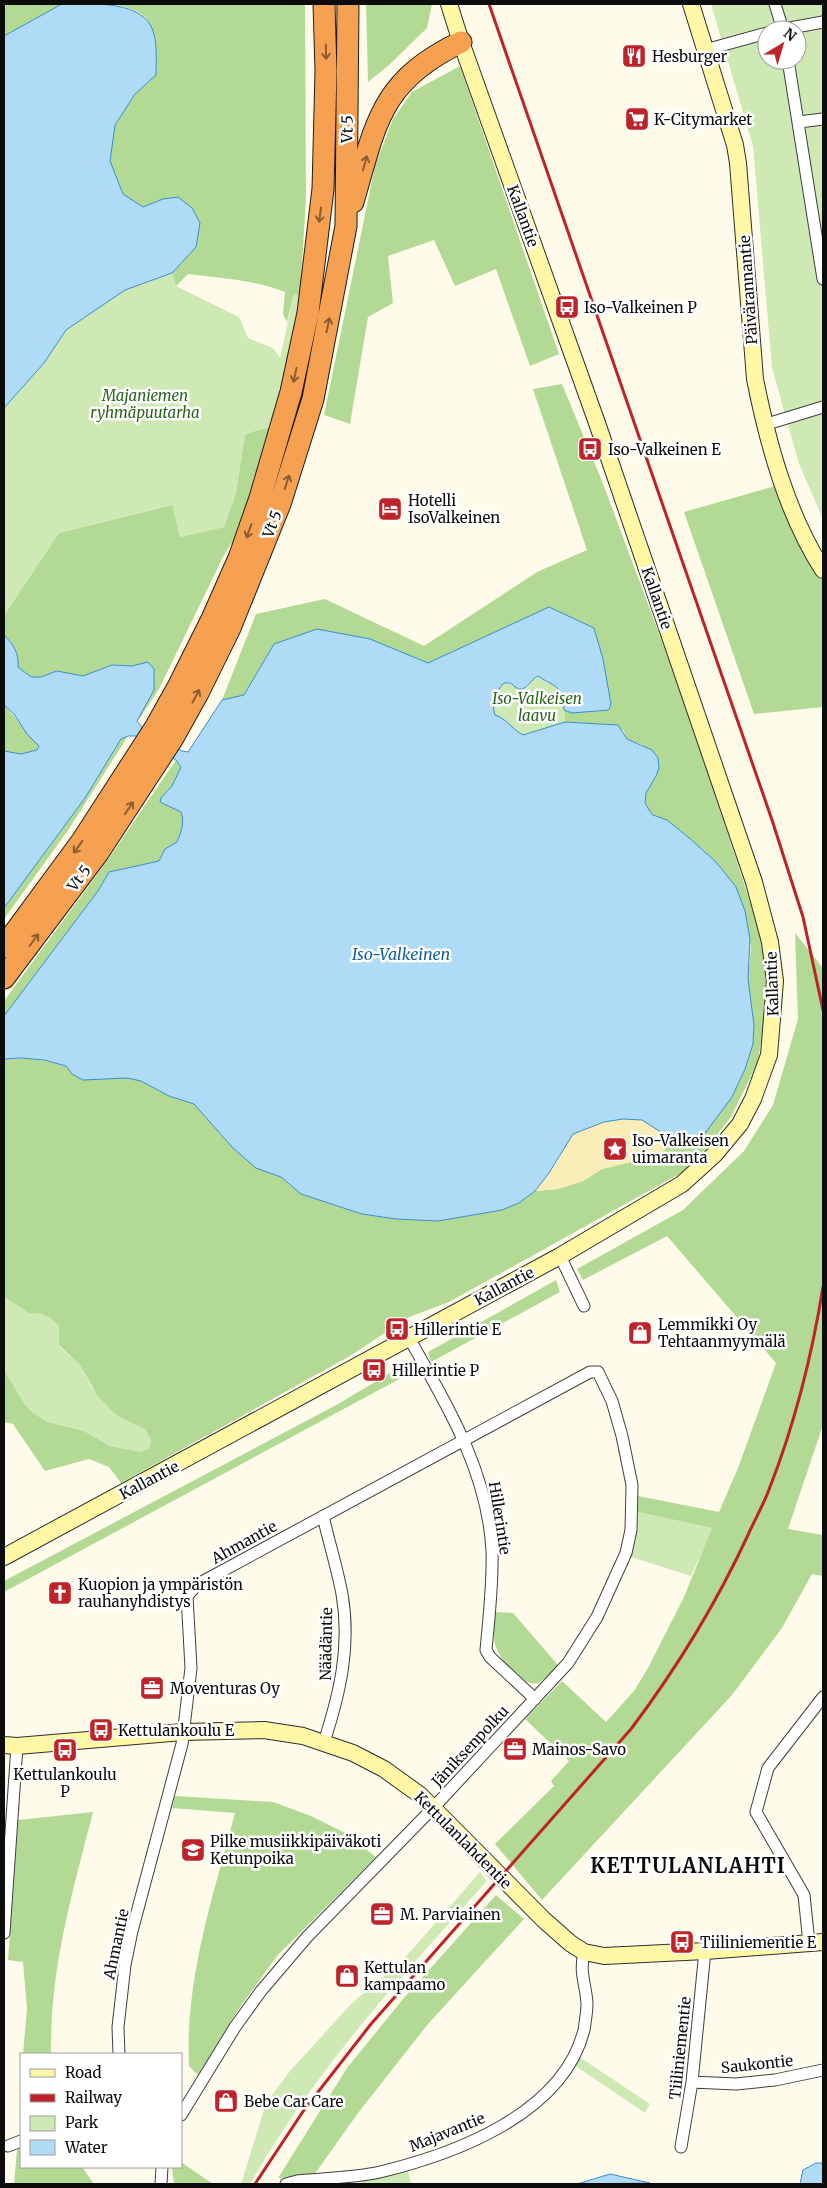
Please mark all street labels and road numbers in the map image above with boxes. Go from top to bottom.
street label: Vt 5 [337,115,357,144]
street label: Kallantie [503,182,543,250]
street label: Päivärannantie [735,235,761,345]
street label: Vt 5 [258,508,286,541]
street label: Kallantie [638,564,677,632]
street label: Vt 5 [62,861,95,896]
street label: Kallantie [761,951,783,1017]
street label: Kallantie [471,1262,537,1310]
street label: Kallantie [116,1456,182,1504]
street label: Hillerintie [485,1480,515,1556]
street label: Ahmantie [207,1516,280,1568]
street label: Näädäntie [316,1607,336,1681]
street label: Jäniksenpolku [427,1701,513,1791]
street label: Kettulanlahdentie [410,1787,516,1893]
street label: Ahmantie [99,1907,133,1982]
street label: Tiiliniementie [665,1996,695,2100]
street label: Saukontie [720,2051,794,2077]
street label: Majavantie [406,2108,488,2156]

